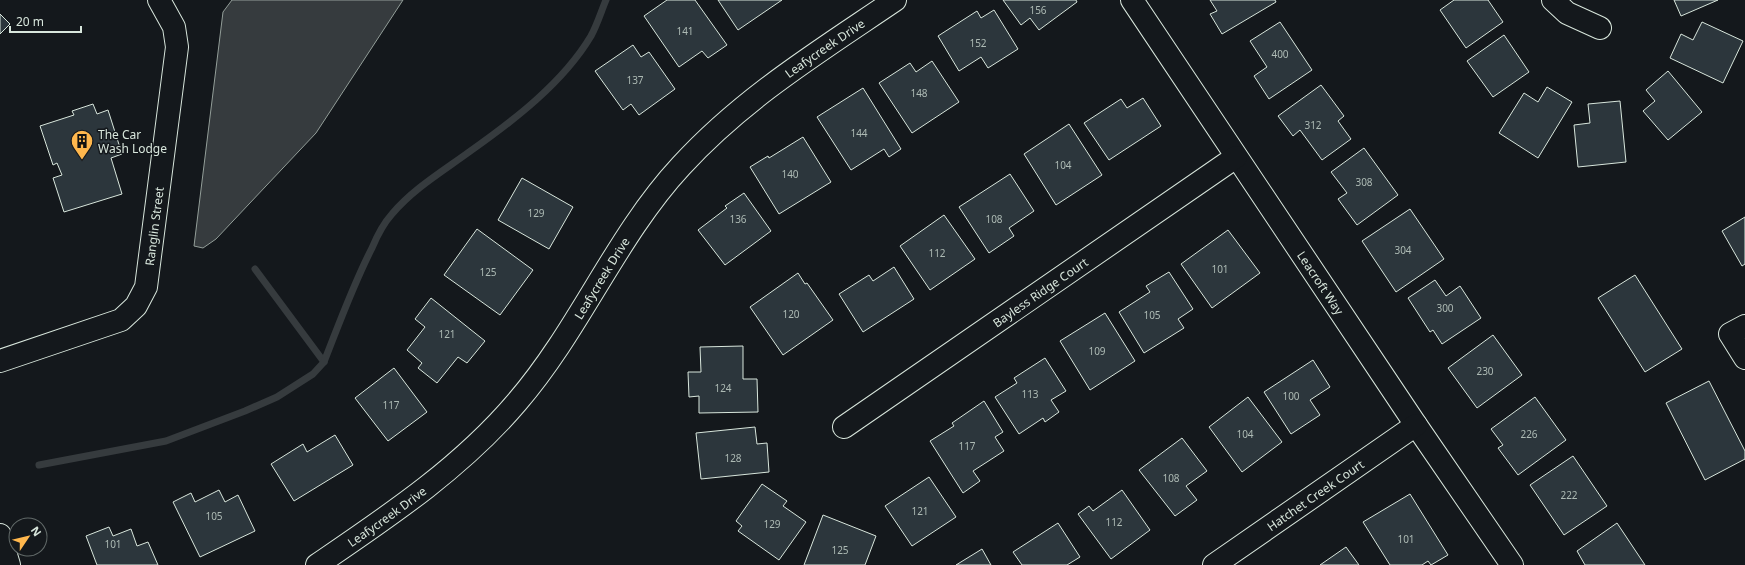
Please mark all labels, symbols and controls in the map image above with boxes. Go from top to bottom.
house number: 156 [1029,3,1047,17]
scale bar [10,8,81,34]
text: 20 m [16,13,44,30]
street label: Leafycreek Drive [781,14,868,81]
house number: 141 [676,24,694,38]
house number: 152 [969,36,987,50]
house number: 400 [1271,47,1289,61]
house number: 137 [626,73,644,87]
house number: 148 [910,86,928,100]
house number: 312 [1304,118,1322,132]
place label: The Car Wash Lodge [98,126,167,157]
house number: 144 [850,126,868,140]
building icon: The Car Wash Lodge [69,128,95,161]
house number: 104 [1054,158,1072,172]
house number: 140 [781,167,799,181]
house number: 308 [1355,175,1373,189]
street label: Ranglin Street [140,185,167,267]
house number: 129 [527,206,545,220]
house number: 136 [729,212,747,226]
house number: 108 [985,212,1003,226]
street label: Leafycreek Drive [570,234,633,322]
house number: 304 [1394,243,1412,257]
house number: 112 [928,246,946,260]
street label: Leacroft Way [1294,248,1349,318]
street label: Bayless Ridge Court [989,253,1092,331]
house number: 101 [1211,262,1229,276]
house number: 125 [479,265,497,279]
house number: 300 [1436,301,1454,315]
house number: 120 [782,307,800,321]
house number: 105 [1143,308,1161,322]
house number: 121 [438,327,456,341]
house number: 109 [1088,344,1106,358]
house number: 230 [1476,364,1494,378]
house number: 124 [714,381,732,395]
house number: 113 [1021,387,1039,401]
house number: 100 [1282,389,1300,403]
house number: 117 [382,398,400,412]
house number: 104 [1236,427,1254,441]
house number: 226 [1520,427,1538,441]
house number: 117 [958,439,976,453]
house number: 128 [724,451,742,465]
street label: Hatchet Creek Court [1263,455,1368,535]
house number: 108 [1162,471,1180,485]
street label: Leafycreek Drive [344,482,430,550]
house number: 222 [1560,488,1578,502]
house number: 121 [911,504,929,518]
house number: 105 [205,509,223,523]
house number: 112 [1105,515,1123,529]
north arrow [8,517,48,557]
house number: 129 [763,517,781,531]
text: N [28,523,45,539]
house number: 101 [1397,532,1415,546]
house number: 101 [104,537,122,551]
house number: 125 [831,543,849,557]

